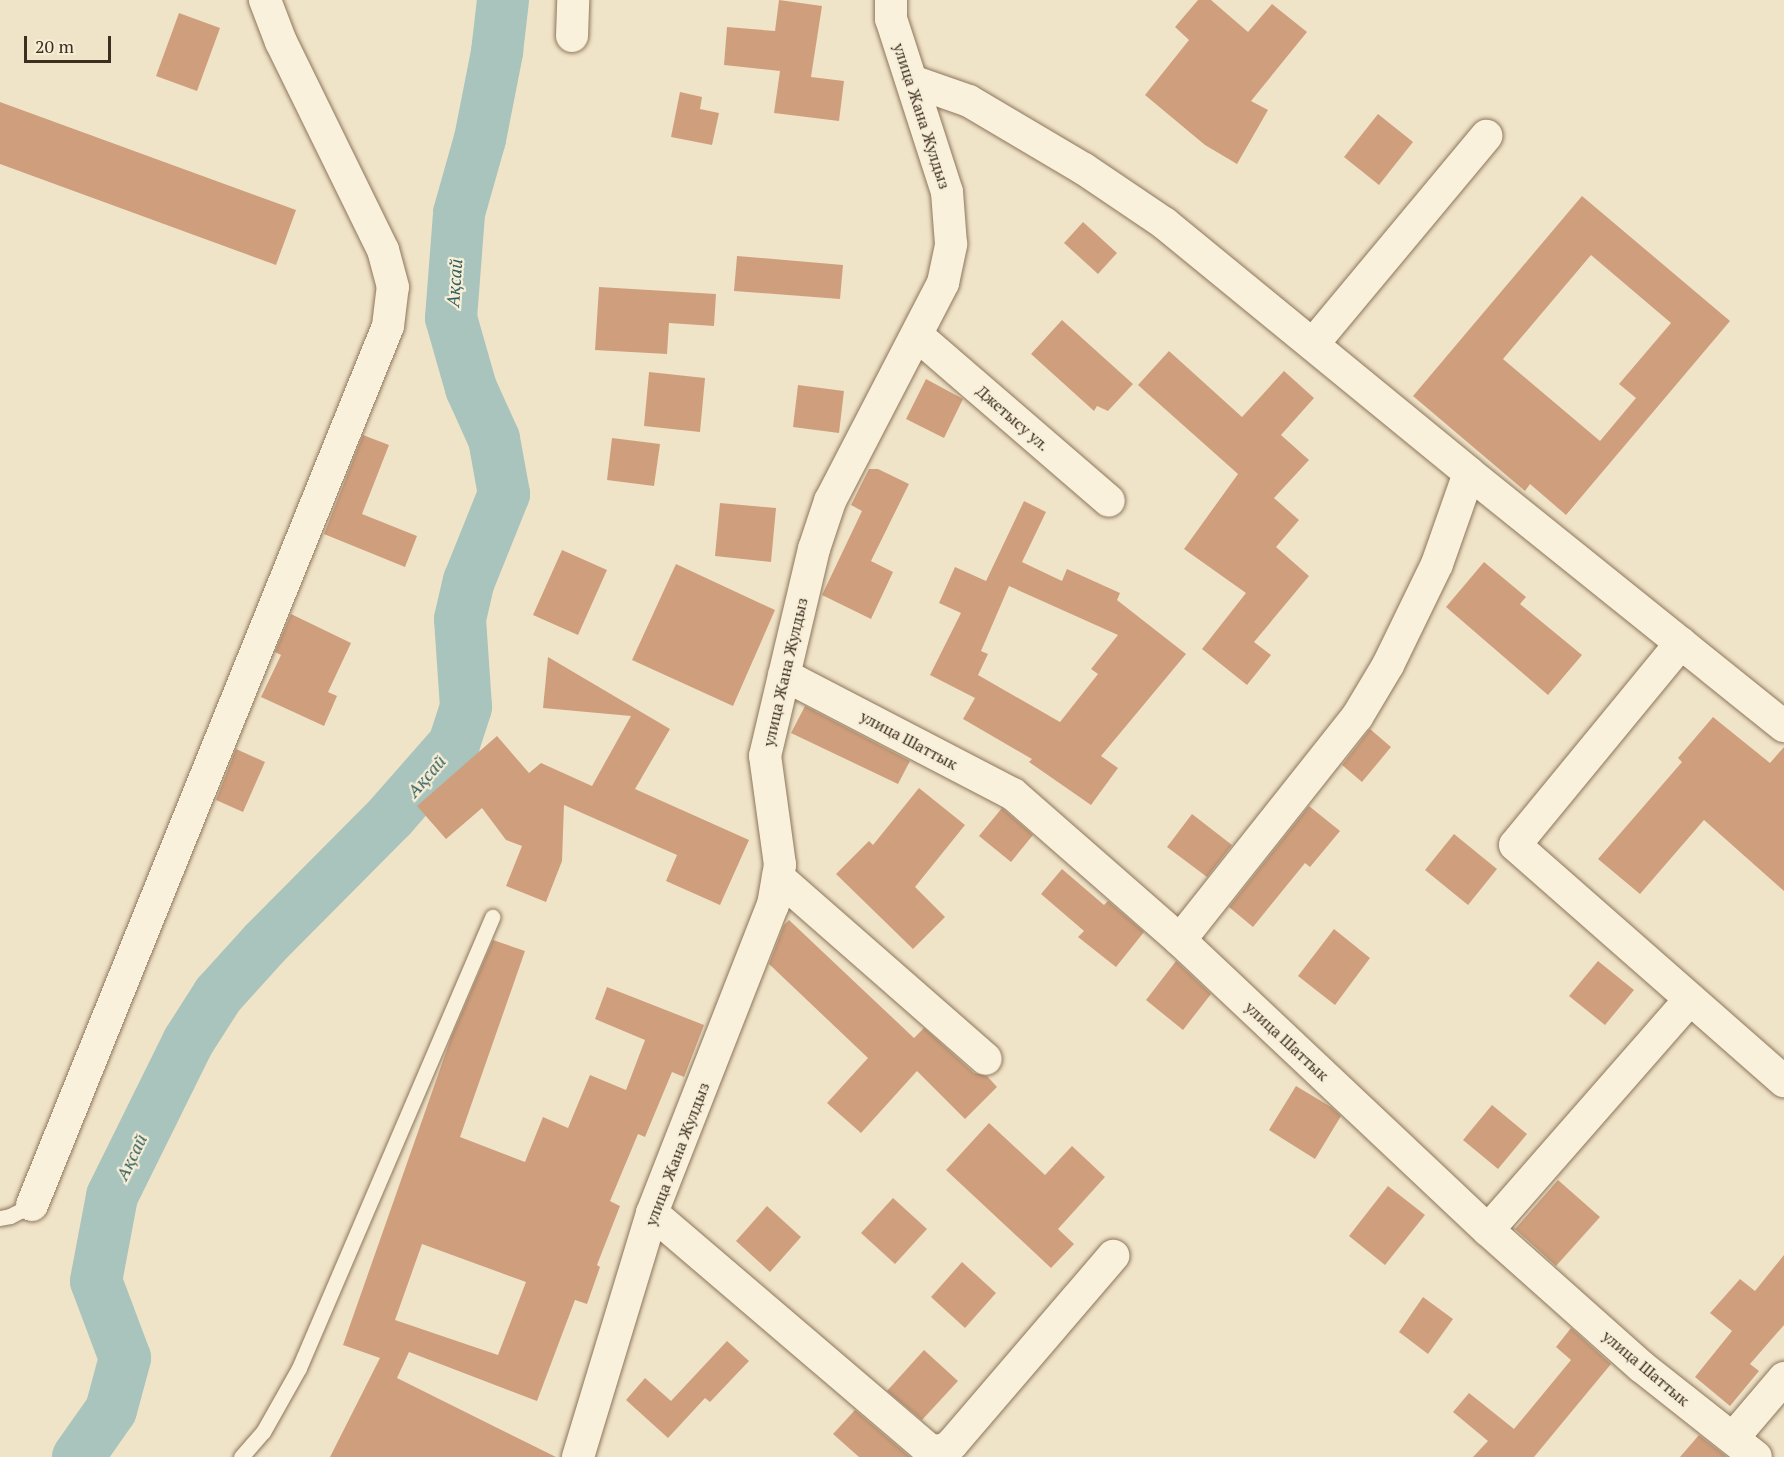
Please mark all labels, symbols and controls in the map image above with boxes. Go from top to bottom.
scale bar [27,24,114,62]
text: 20 m [35,34,74,58]
street label: улица Жана Жулдыз [889,41,955,191]
water label: Ақсай [442,258,466,308]
street label: Джетысу ул. [973,381,1053,455]
street label: улица Жана Жулдыз [759,596,811,748]
street label: улица Шаттык [857,706,961,774]
water label: Ақсай [402,751,450,801]
street label: улица Шаттык [1241,997,1333,1085]
street label: улица Жана Жулдыз [641,1079,713,1229]
water label: Ақсай [111,1131,151,1183]
street label: улица Шаттык [1599,1326,1693,1410]

